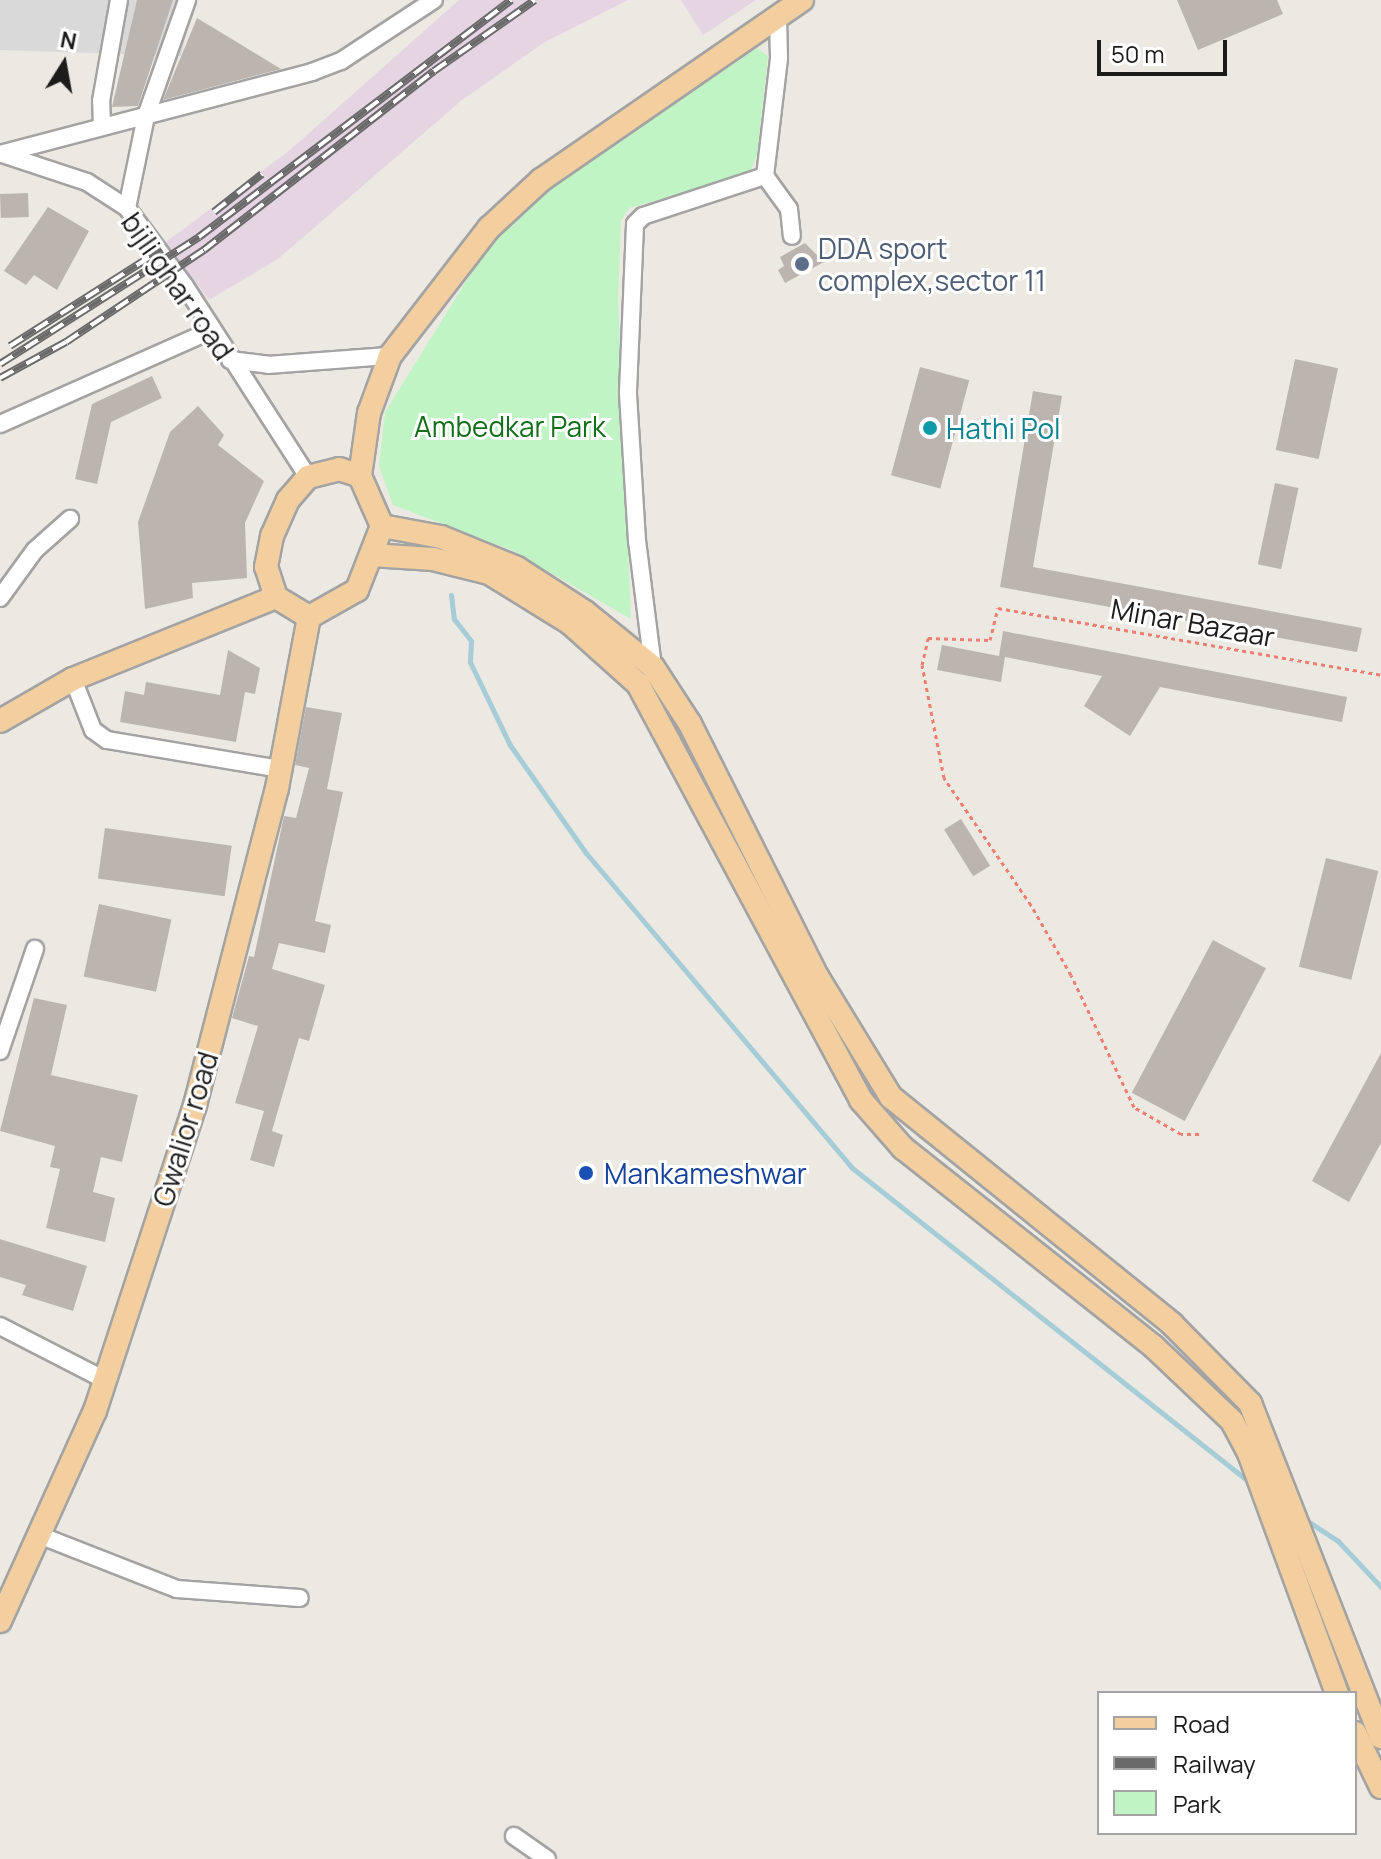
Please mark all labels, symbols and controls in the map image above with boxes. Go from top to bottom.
north arrow [24,24,104,104]
text: N [58,24,79,57]
scale bar [1101,24,1231,74]
text: 50 m [1111,37,1165,70]
street label: bijli ghar road [115,206,241,366]
place label: DDA sport complex,sector 11 [818,231,1046,297]
marker: DDA sport complex,sector 11 [793,255,811,273]
park label: Ambedkar Park [414,409,606,443]
place label: Hathi Pol [946,411,1061,445]
marker: Hathi Pol [921,419,939,437]
street label: Minar Bazaar [1108,591,1278,653]
street label: Gwalior road [146,1048,224,1210]
place label: Mankameshwar [604,1156,807,1190]
marker: Mankameshwar [575,1162,597,1184]
legend [1097,1691,1357,1835]
text: Road [1173,1707,1230,1740]
text: Railway [1173,1747,1256,1780]
text: Park [1173,1787,1221,1820]

